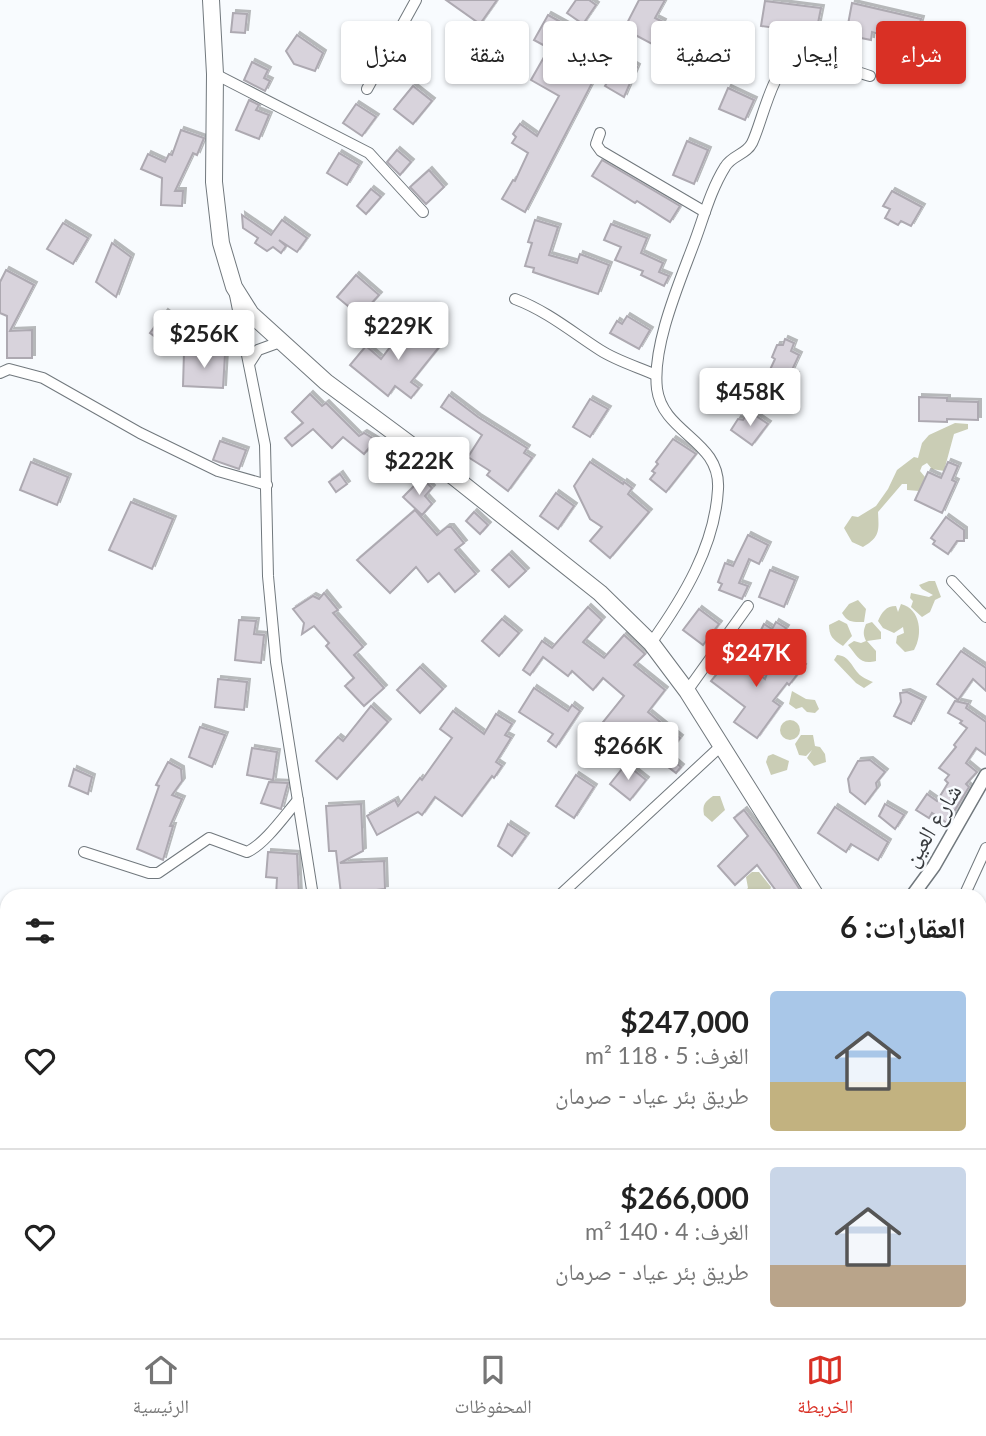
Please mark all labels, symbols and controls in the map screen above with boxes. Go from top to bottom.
chip: منزل [341,21,431,84]
chip: شقة [445,21,529,84]
chip: جديد [543,21,637,84]
chip: تصفية [651,21,755,84]
chip: إيجار [769,21,862,84]
chip: شراء [876,21,966,84]
pin: $229K [349,302,447,362]
pin: $256K [155,310,253,370]
text: $229K [363,311,433,339]
text: $256K [169,319,239,347]
pin: $458K [701,368,799,428]
text: $458K [715,377,785,405]
pin: $222K [370,438,468,497]
text: $222K [384,446,454,474]
pin: $247K [707,630,805,689]
text: $247K [721,638,791,666]
pin: $266K [579,722,677,782]
text: $266K [593,731,663,759]
street label: شارع العين [896,779,968,872]
text: العقارات: 6 [840,908,966,944]
icon: filters [21,912,59,950]
text: $247,000 [620,1003,749,1039]
icon: home [826,1019,910,1103]
text: الغرف: 5 · 118 m² [585,1041,749,1069]
icon: heart [21,1042,59,1080]
text: طريق بئر عياد - صرمان [555,1081,749,1109]
text: $266,000 [620,1179,749,1215]
icon: home [826,1195,910,1279]
text: الغرف: 4 · 140 m² [585,1217,749,1245]
icon: heart [21,1218,59,1256]
text: طريق بئر عياد - صرمان [555,1257,749,1285]
tab: الرئيسية [133,1351,189,1425]
tab: المحفوظات [455,1351,532,1425]
tab: الخريطة [797,1351,853,1425]

